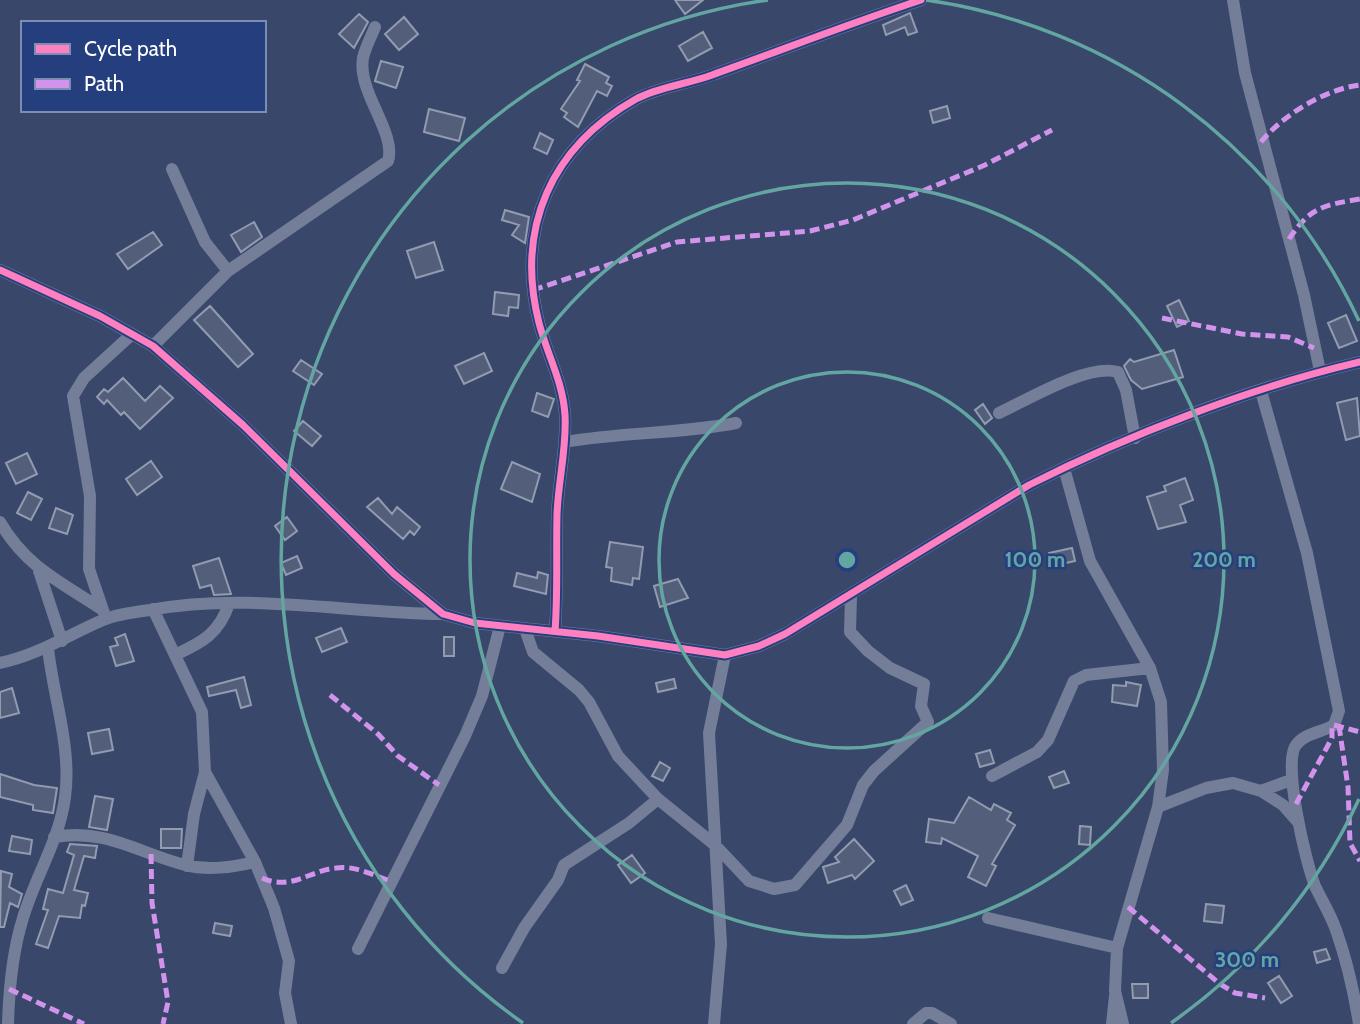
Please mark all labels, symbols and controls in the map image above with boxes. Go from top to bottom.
legend [21,21,266,112]
text: Cycle path [84,36,177,61]
text: Path [84,71,124,96]
text: 100 m [1005,547,1065,572]
text: 200 m [1192,547,1256,572]
centre of rings [835,548,859,572]
text: 300 m [1215,947,1279,972]

